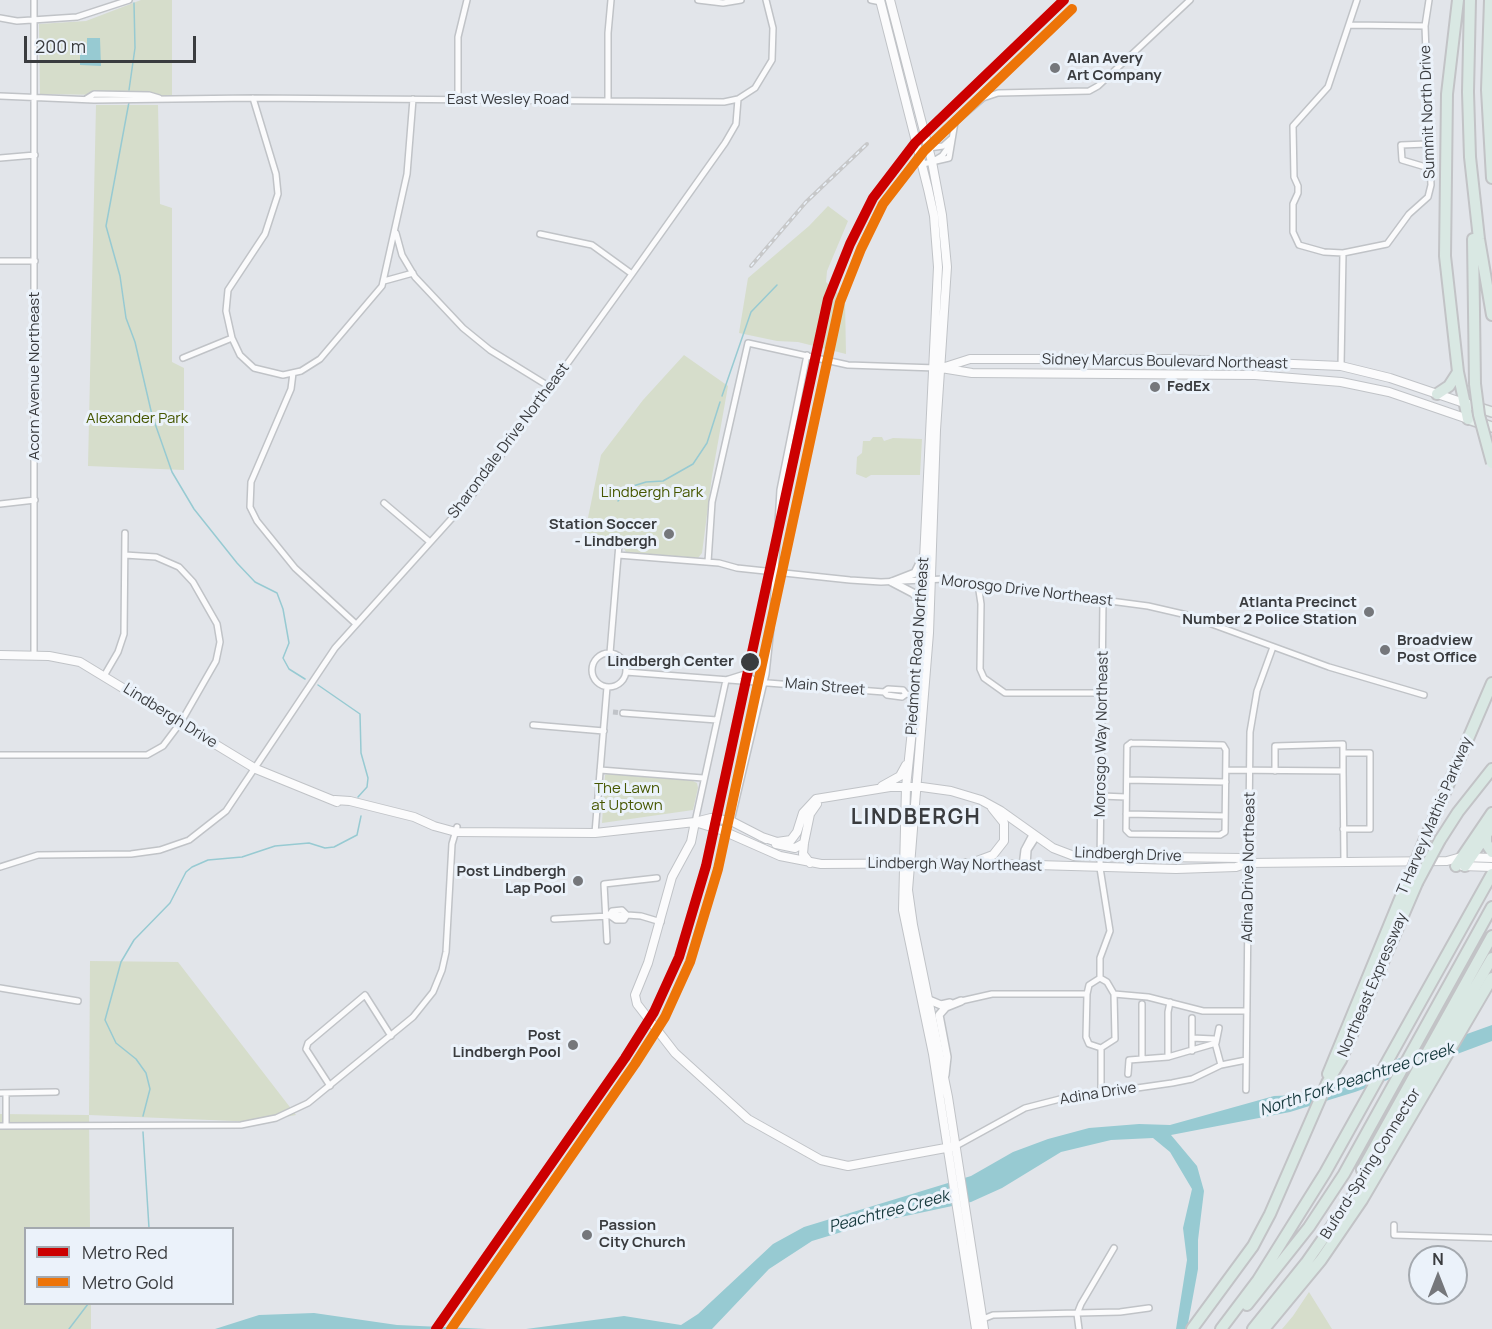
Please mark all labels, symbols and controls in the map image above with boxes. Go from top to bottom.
scale bar [27,24,200,62]
text: 200 m [35,34,86,58]
street label: Summit North Drive [1417,45,1439,179]
place label: Alan Avery Art Company [1067,50,1162,85]
marker: Alan Avery Art Company [1048,61,1062,75]
street label: East Wesley Road [447,91,569,109]
street label: Acorn Avenue Northeast [26,292,44,460]
street label: Sidney Marcus Boulevard Northeast [1042,351,1288,373]
street label: Sharondale Drive Northeast [445,360,573,522]
place label: FedEx [1167,378,1210,396]
marker: FedEx [1148,380,1162,394]
park label: Alexander Park [86,410,188,428]
park label: Lindbergh Park [601,484,703,502]
place label: Station Soccer - Lindbergh [549,516,657,551]
marker: Station Soccer - Lindbergh [662,527,676,541]
street label: Piedmont Road Northeast [903,556,933,736]
street label: Morosgo Drive Northeast [940,572,1114,610]
place label: Atlanta Precinct Number 2 Police Station [1182,594,1357,629]
marker: Atlanta Precinct Number 2 Police Station [1362,605,1376,619]
place label: Broadview Post Office [1397,632,1477,667]
marker: Broadview Post Office [1378,643,1392,657]
marker: Lindbergh Center [739,651,761,673]
street label: Morosgo Way Northeast [1092,651,1112,817]
place label: Lindbergh Center [607,653,734,671]
street label: Main Street [784,675,866,699]
street label: Lindbergh Drive [120,680,220,752]
street label: T Harvey Mathis Parkway [1394,734,1476,898]
park label: The Lawn at Uptown [591,780,663,815]
street label: Adina Drive Northeast [1239,792,1259,942]
district label: LINDBERGH [851,805,981,831]
street label: Lindbergh Drive [1074,844,1182,866]
street label: Lindbergh Way Northeast [867,854,1043,876]
place label: Post Lindbergh Lap Pool [457,863,566,898]
marker: Post Lindbergh Lap Pool [571,874,585,888]
street label: Northeast Expressway [1334,910,1412,1060]
place label: Post Lindbergh Pool [453,1027,561,1062]
marker: Post Lindbergh Pool [566,1038,580,1052]
water label: North Fork Peachtree Creek [1257,1039,1457,1121]
street label: Adina Drive [1058,1079,1138,1109]
street label: Buford-Spring Connector [1317,1085,1425,1243]
water label: Peachtree Creek [827,1187,951,1237]
place label: Passion City Church [599,1217,686,1252]
legend [24,1227,234,1305]
marker: Passion City Church [580,1228,594,1242]
text: Metro Red [82,1240,168,1264]
north arrow [1408,1245,1468,1305]
text: N [1432,1248,1444,1270]
text: Metro Gold [82,1270,174,1294]

